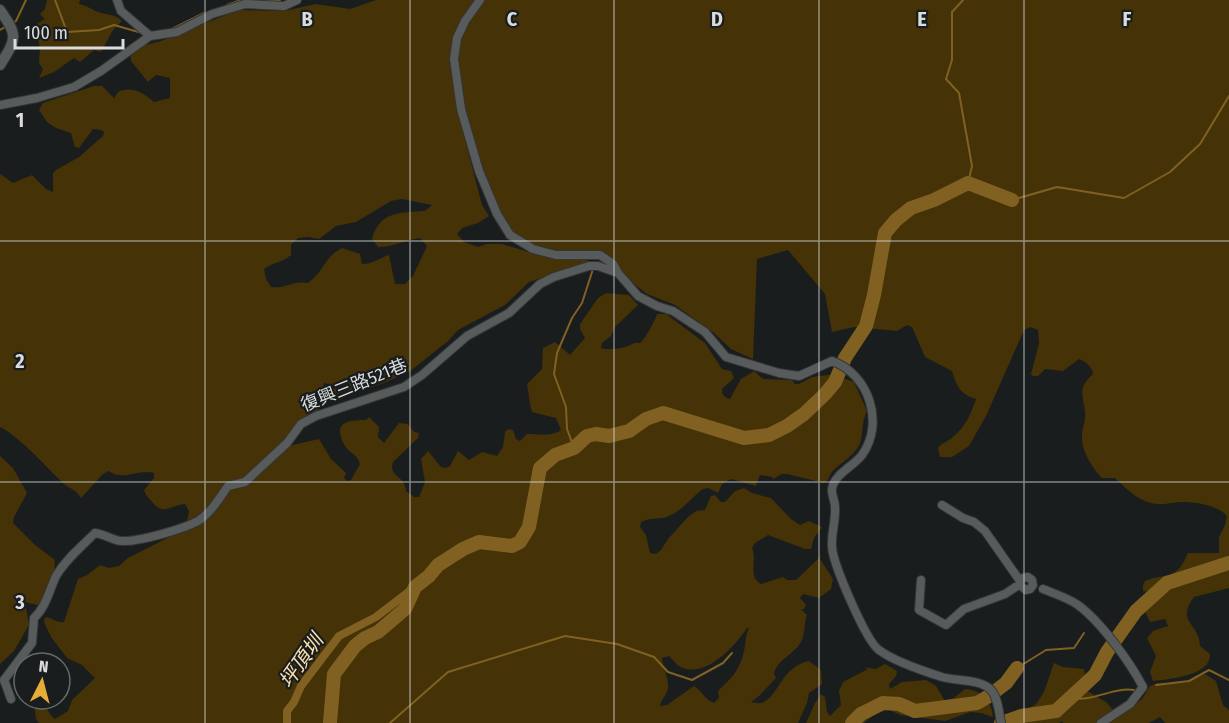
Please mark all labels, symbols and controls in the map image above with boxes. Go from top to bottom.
text: B [301,7,313,31]
text: C [507,7,518,31]
text: D [711,7,723,31]
text: E [917,7,927,31]
text: F [1123,7,1132,31]
scale bar [15,12,123,50]
text: 100 m [24,22,68,44]
text: 1 [16,108,24,132]
text: 2 [14,349,25,373]
street label: 復興三路521巷 [298,354,410,416]
text: 3 [14,590,25,614]
water label: 坪頂圳 [274,627,330,692]
north arrow [12,651,72,711]
text: N [38,657,49,677]

